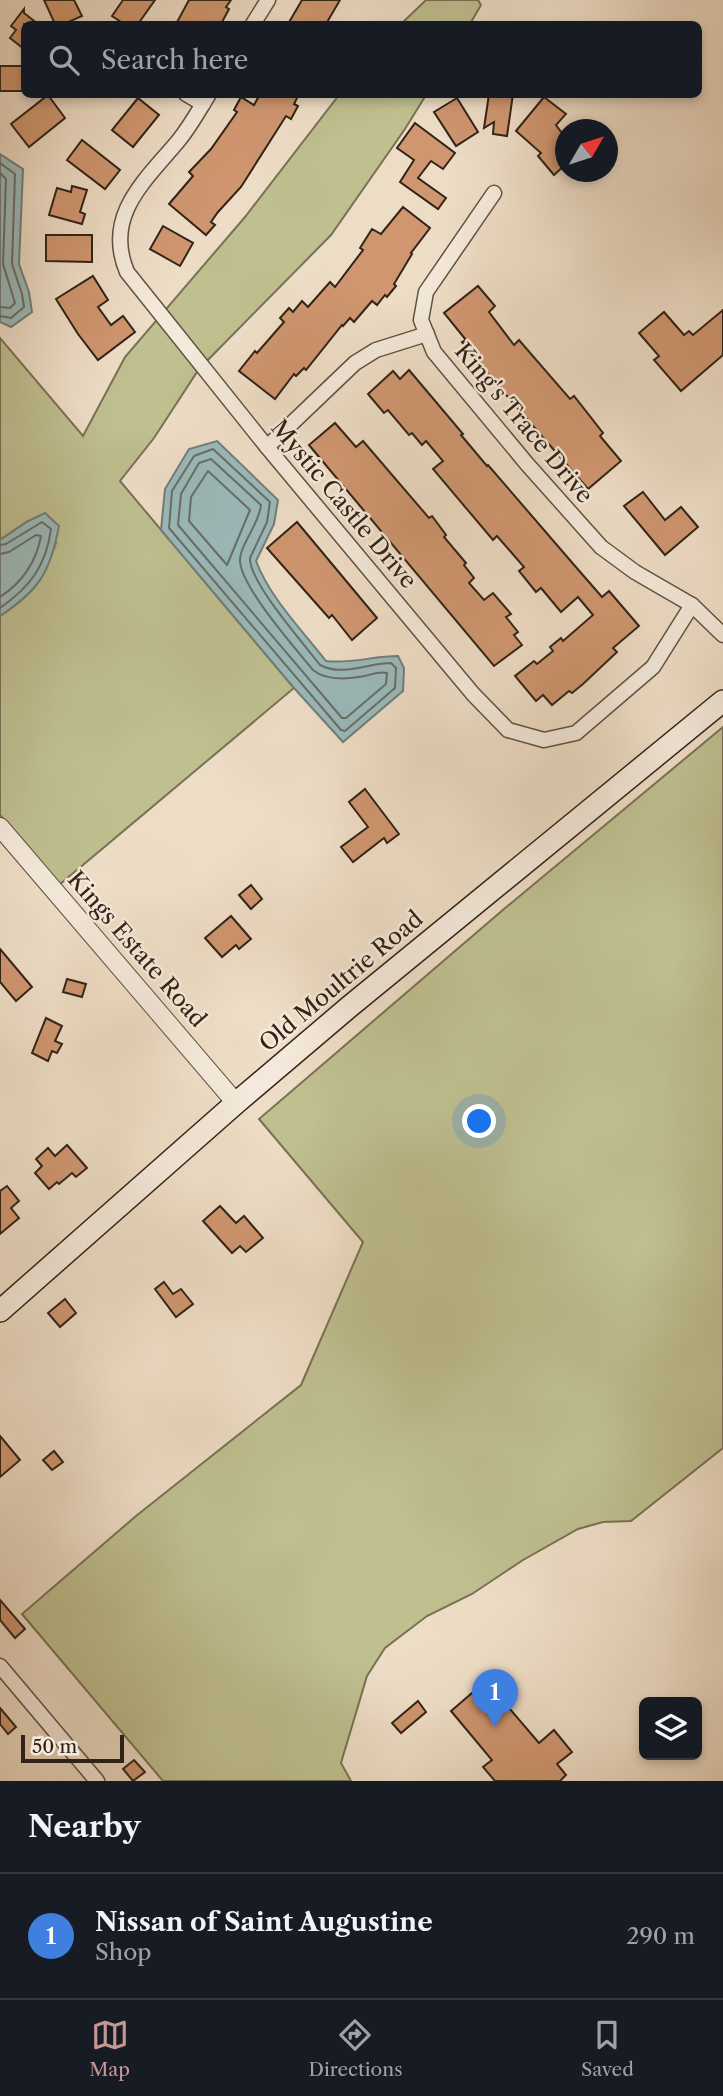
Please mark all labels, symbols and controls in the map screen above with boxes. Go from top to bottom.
search box [21,21,702,98]
icon: search [45,41,83,79]
text: Search here [101,44,248,76]
north arrow [555,119,618,182]
street label: King's Trace Drive [449,337,599,509]
street label: Mystic Castle Drive [265,414,423,594]
street label: Kings Estate Road [62,865,212,1033]
street label: Old Moultrie Road [254,905,428,1057]
your location [462,1104,496,1138]
pin: 1 [472,1669,518,1727]
map controls [639,1697,702,1760]
button: layers [639,1697,702,1760]
scale bar [21,1732,124,1764]
text: 50 m [32,1735,77,1758]
text: Nearby [28,1808,141,1845]
text: Nissan of Saint Augustine [95,1906,433,1938]
text: 1 [46,1922,56,1950]
text: 290 m [626,1922,695,1950]
text: Shop [95,1938,151,1966]
tab: Map [89,2016,130,2081]
tab: Directions [309,2016,402,2081]
tab: Saved [581,2016,634,2081]

